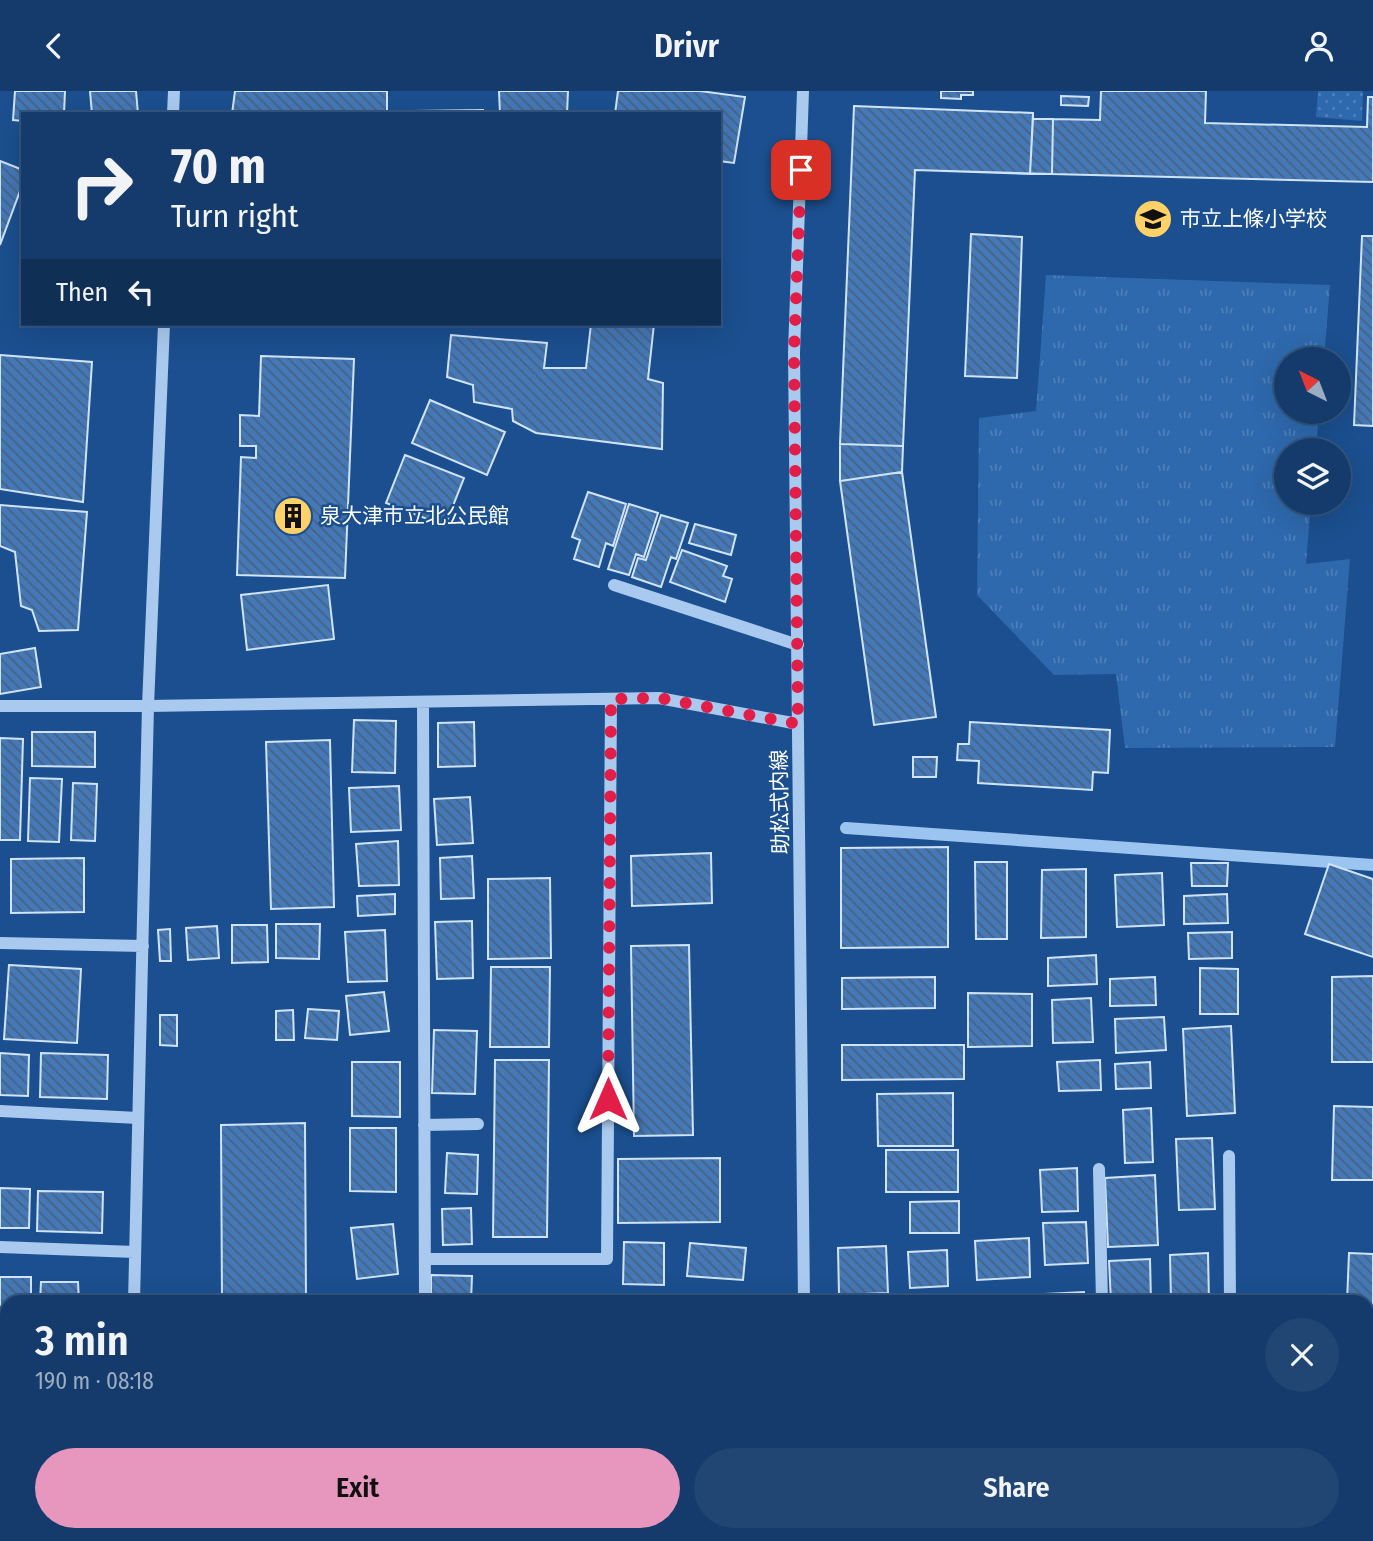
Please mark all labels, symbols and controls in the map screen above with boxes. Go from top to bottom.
icon: back [35,27,73,65]
text: Drivr [654,27,719,65]
icon: person [1300,27,1338,65]
text: 70 m [171,137,266,196]
icon: right [56,140,147,231]
pin [771,140,831,200]
icon: arrive [782,151,820,189]
text: Turn right [171,197,298,235]
school or university icon: 市立上條小学校 [1132,198,1174,240]
place label: 市立上條小学校 [1180,206,1327,232]
icon: left [122,273,160,311]
text: Then [56,277,108,308]
north arrow [1274,347,1351,423]
map controls [1274,347,1351,515]
button: layers [1274,438,1351,515]
building icon: 泉大津市立北公民館 [272,495,314,537]
place label: 泉大津市立北公民館 [320,503,509,529]
street label: 助松式内線 [766,749,794,855]
position arrow [571,1062,645,1136]
text: 3 min [35,1316,129,1366]
button: close [1265,1318,1339,1392]
text: 190 m · 08:18 [35,1367,154,1395]
button: Exit [35,1448,680,1528]
button: Share [694,1448,1339,1528]

